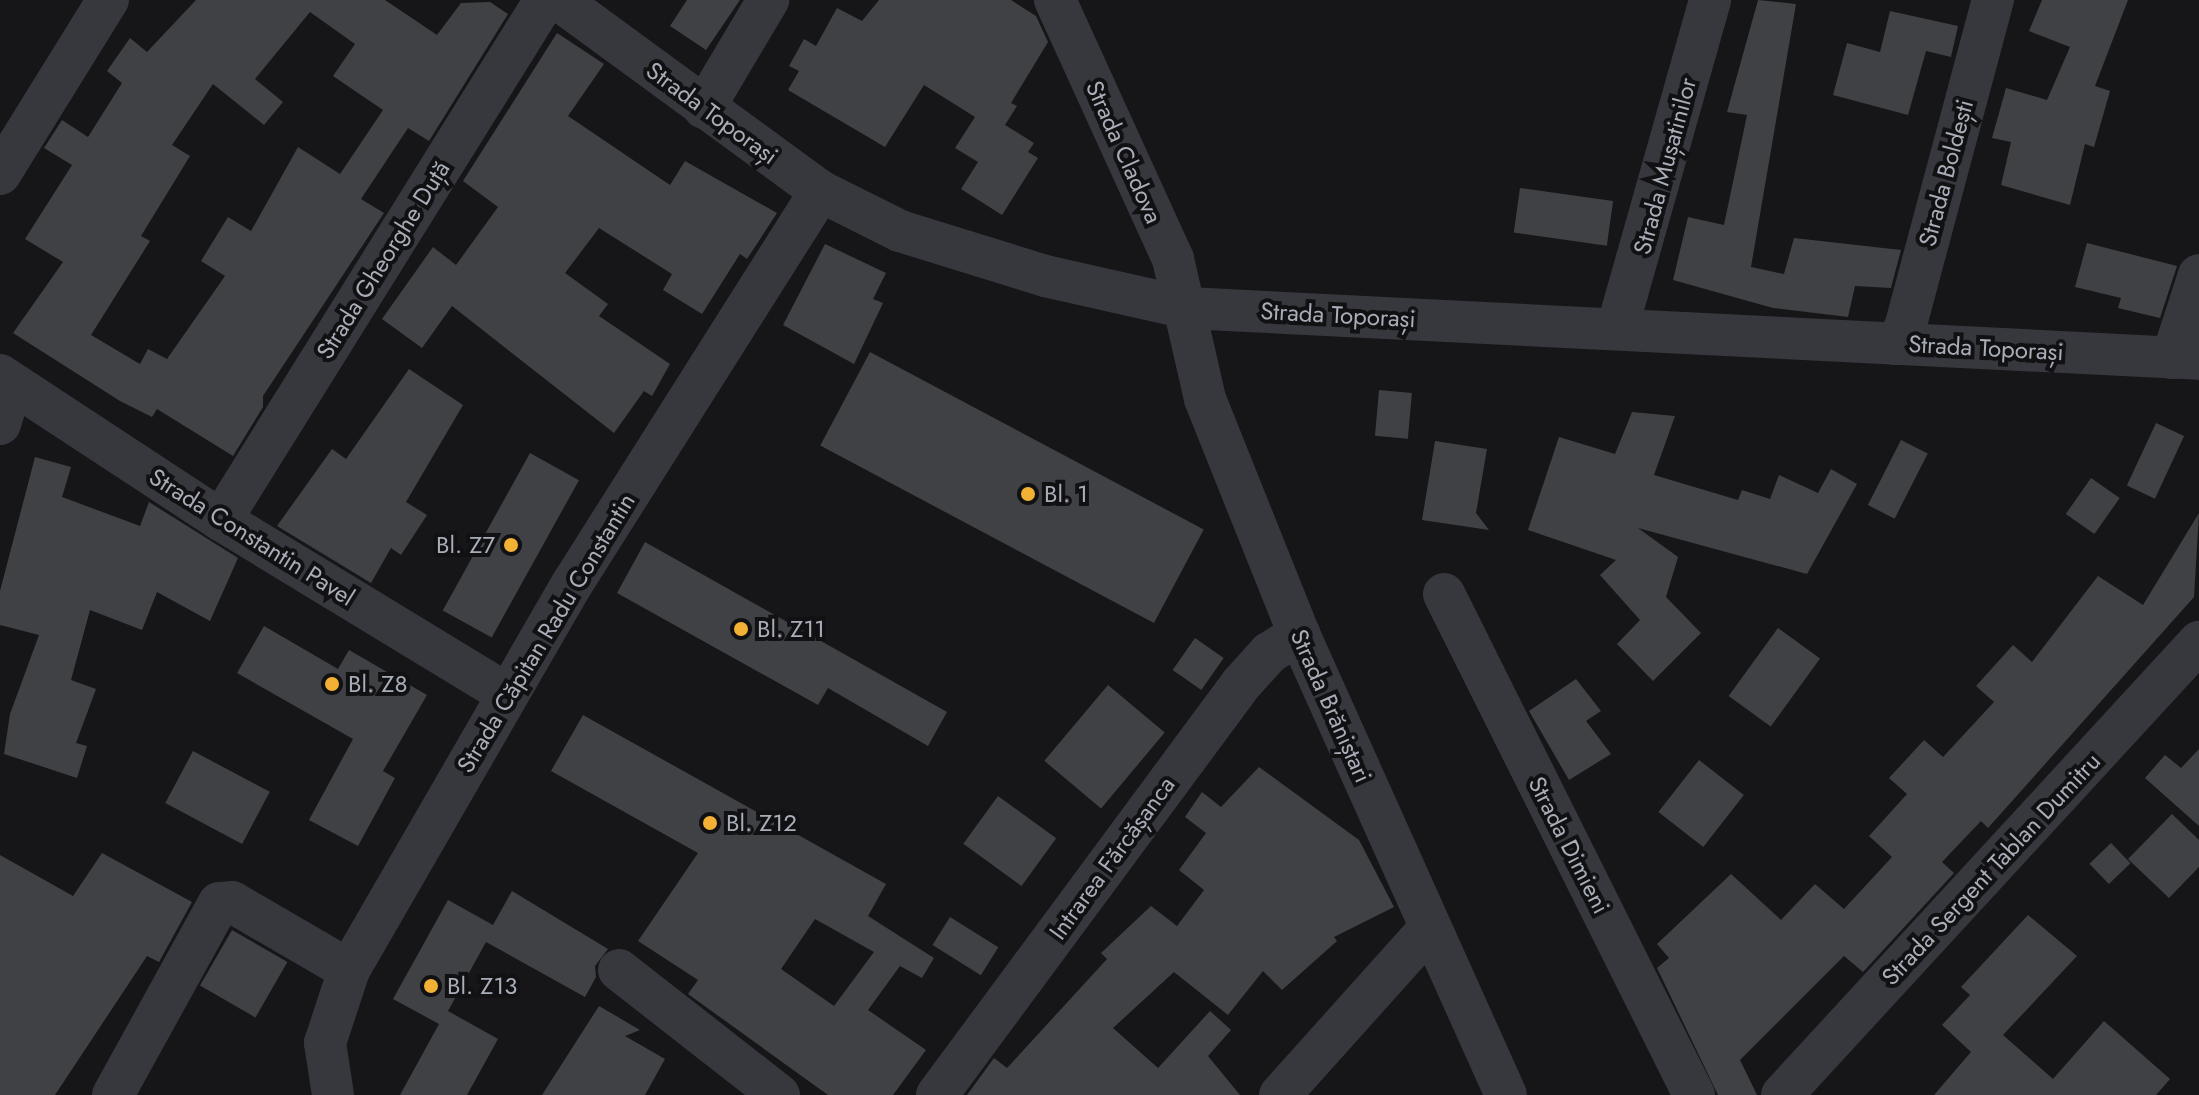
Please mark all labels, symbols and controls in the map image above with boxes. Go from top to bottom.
street label: Strada Toporași [641,56,783,170]
street label: Strada Mușatinilor [1628,74,1702,258]
street label: Strada Cladova [1080,76,1168,228]
street label: Strada Boldești [1913,96,1979,250]
street label: Strada Gheorghe Duță [310,156,456,364]
street label: Strada Toporași [1260,297,1416,333]
street label: Strada Toporași [1908,330,2064,366]
street label: Strada Constantin Pavel [144,462,360,612]
place label: Bl. 1 [1044,480,1088,508]
marker: Bl. 1 [1019,485,1037,503]
street label: Strada Căpitan Radu Constantin [451,488,641,778]
place label: Bl. Z7 [436,531,495,559]
marker: Bl. Z7 [502,536,520,554]
place label: Bl. Z11 [757,615,825,643]
marker: Bl. Z11 [732,620,750,638]
street label: Strada Brăniștari [1284,625,1378,787]
place label: Bl. Z8 [348,670,407,698]
marker: Bl. Z8 [323,675,341,693]
street label: Strada Sergent Tablan Dumitru [1876,747,2106,991]
street label: Intrarea Fărcășanca [1043,771,1181,945]
street label: Strada Dimieni [1522,772,1616,918]
place label: Bl. Z12 [726,809,797,837]
marker: Bl. Z12 [701,814,719,832]
place label: Bl. Z13 [447,972,517,1000]
marker: Bl. Z13 [422,977,440,995]

